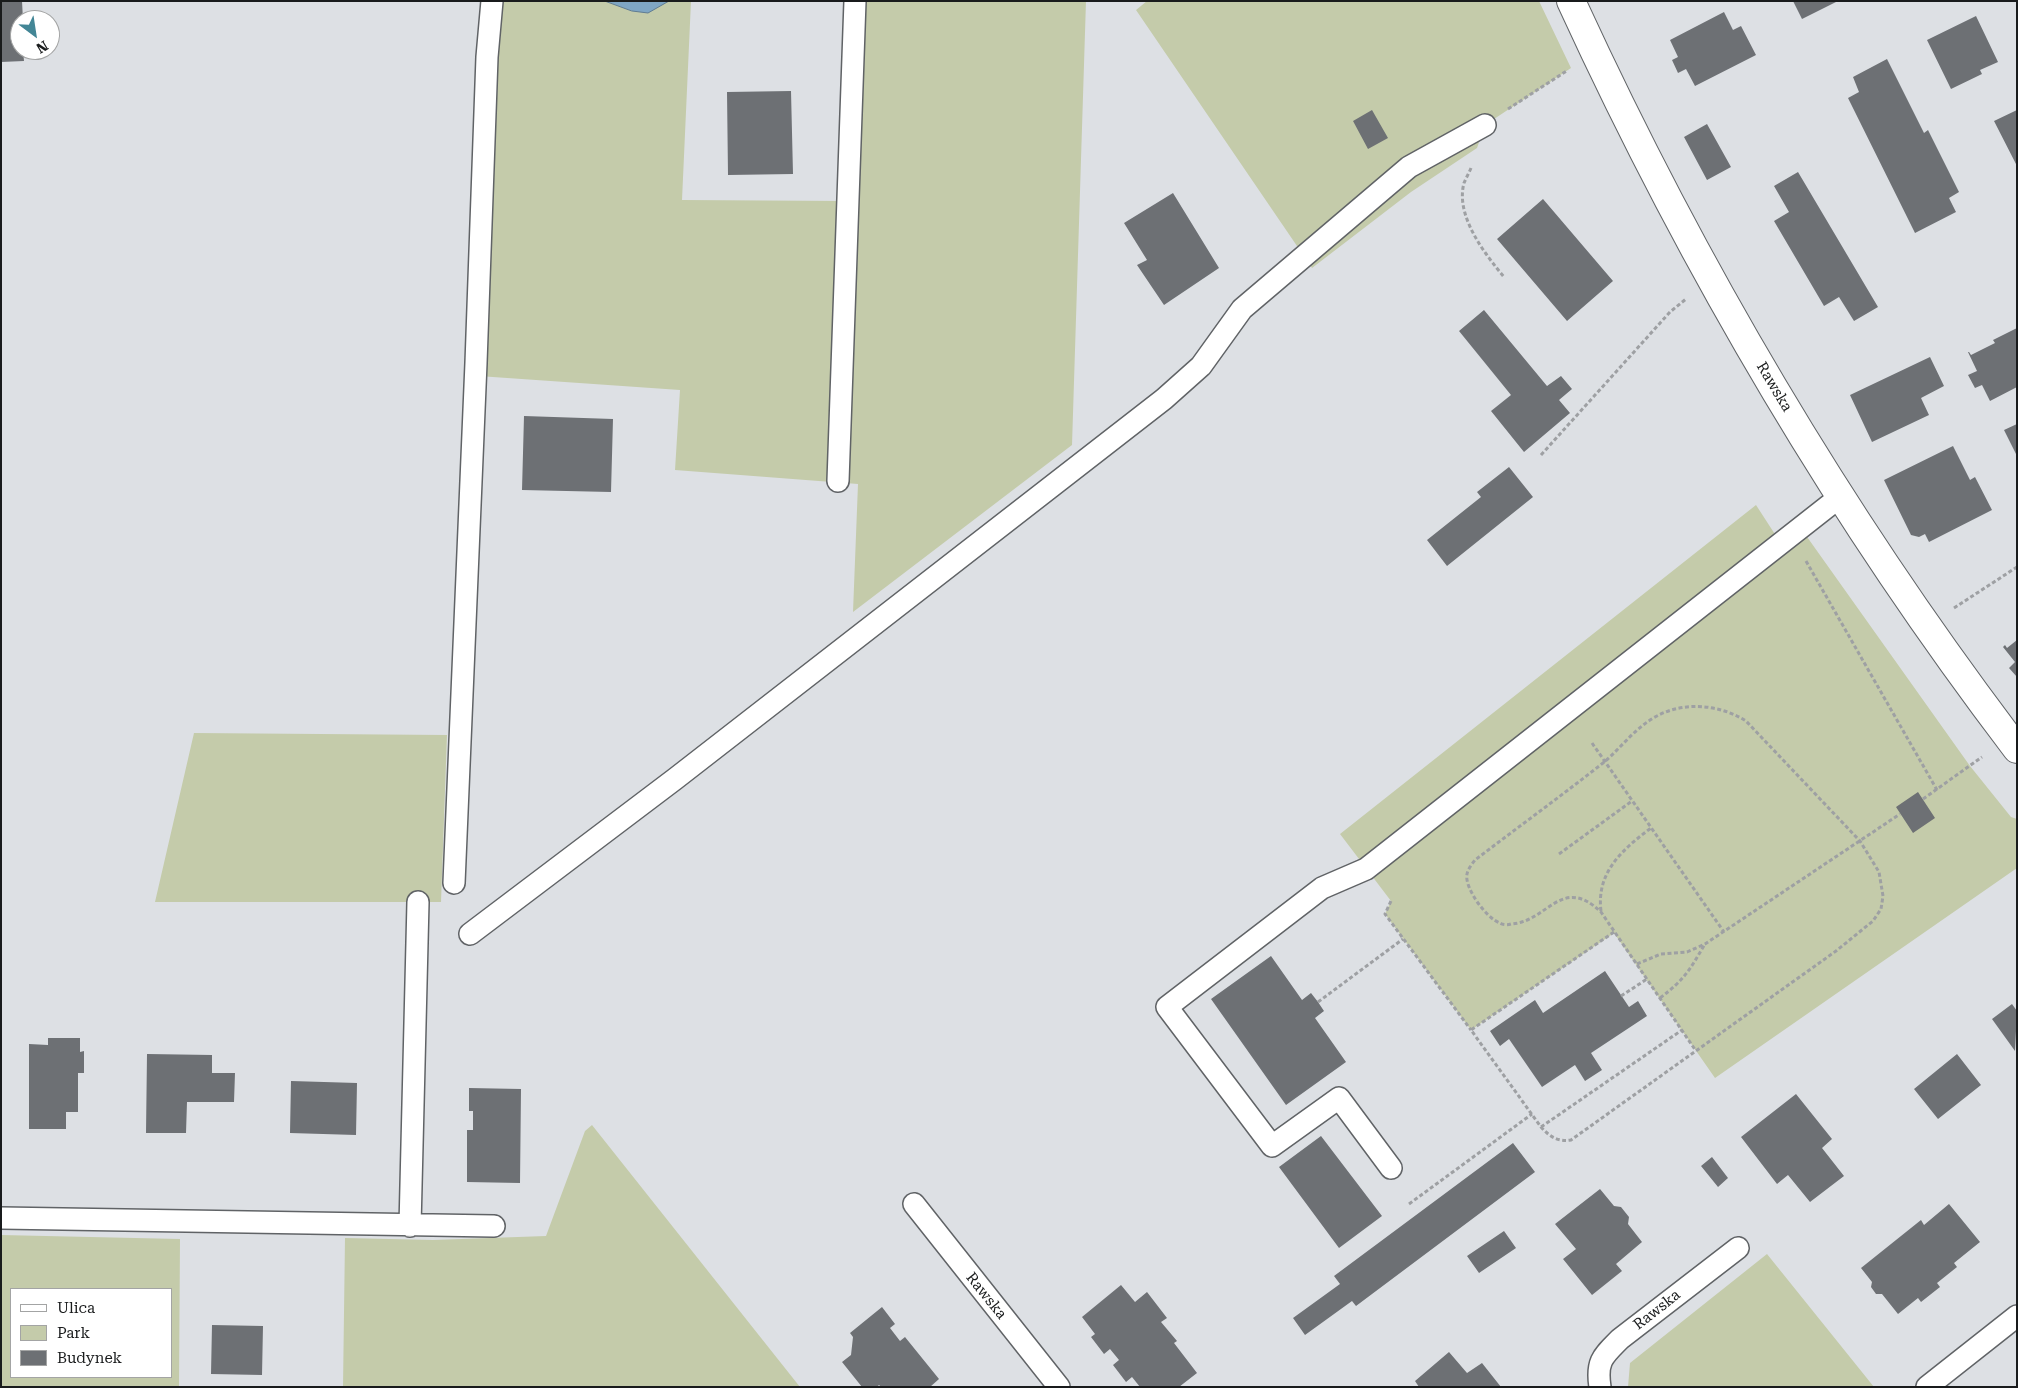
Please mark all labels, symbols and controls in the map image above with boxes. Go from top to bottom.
north arrow [10,10,60,60]
text: N [33,37,51,57]
street label: Rawska [1752,359,1796,415]
street label: Rawska [962,1269,1010,1323]
street label: Rawska [1630,1286,1684,1334]
legend [10,1288,172,1378]
text: Ulica [57,1299,95,1317]
text: Park [57,1324,90,1342]
text: Budynek [57,1349,122,1367]

